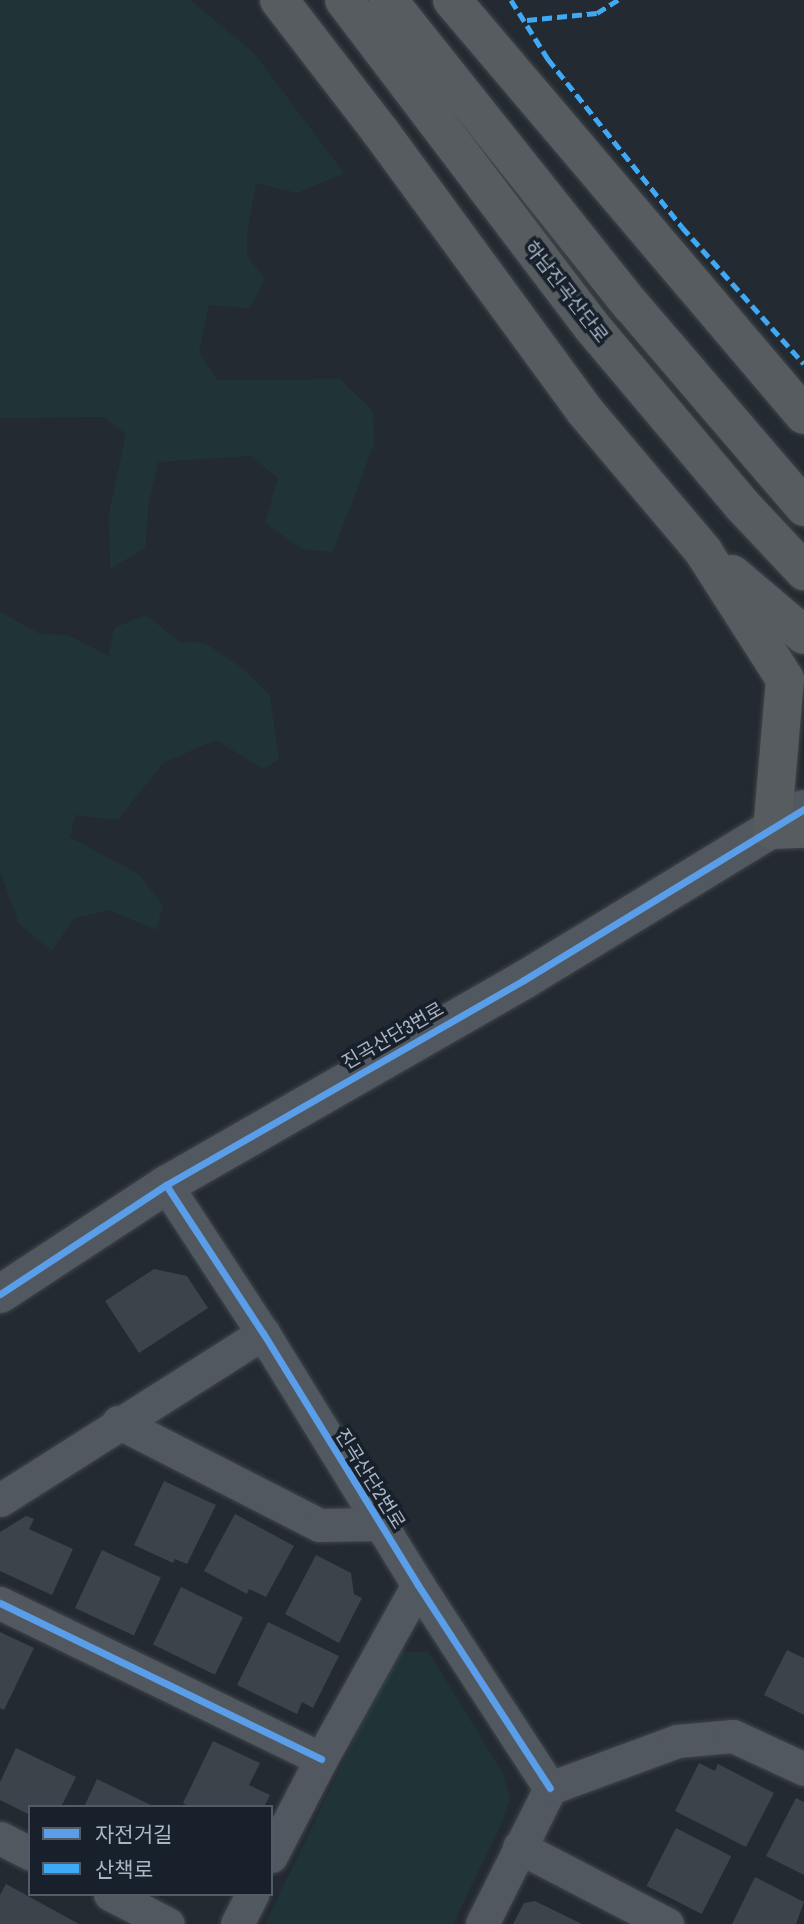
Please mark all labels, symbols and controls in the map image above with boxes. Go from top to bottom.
street label: 하남진곡산단로 [519,237,613,347]
street label: 진곡산단3번로 [338,998,448,1074]
street label: 진곡산단2번로 [330,1425,410,1533]
legend [28,1805,273,1896]
text: 자전거길 [95,1820,172,1849]
text: 산책로 [95,1855,153,1884]

